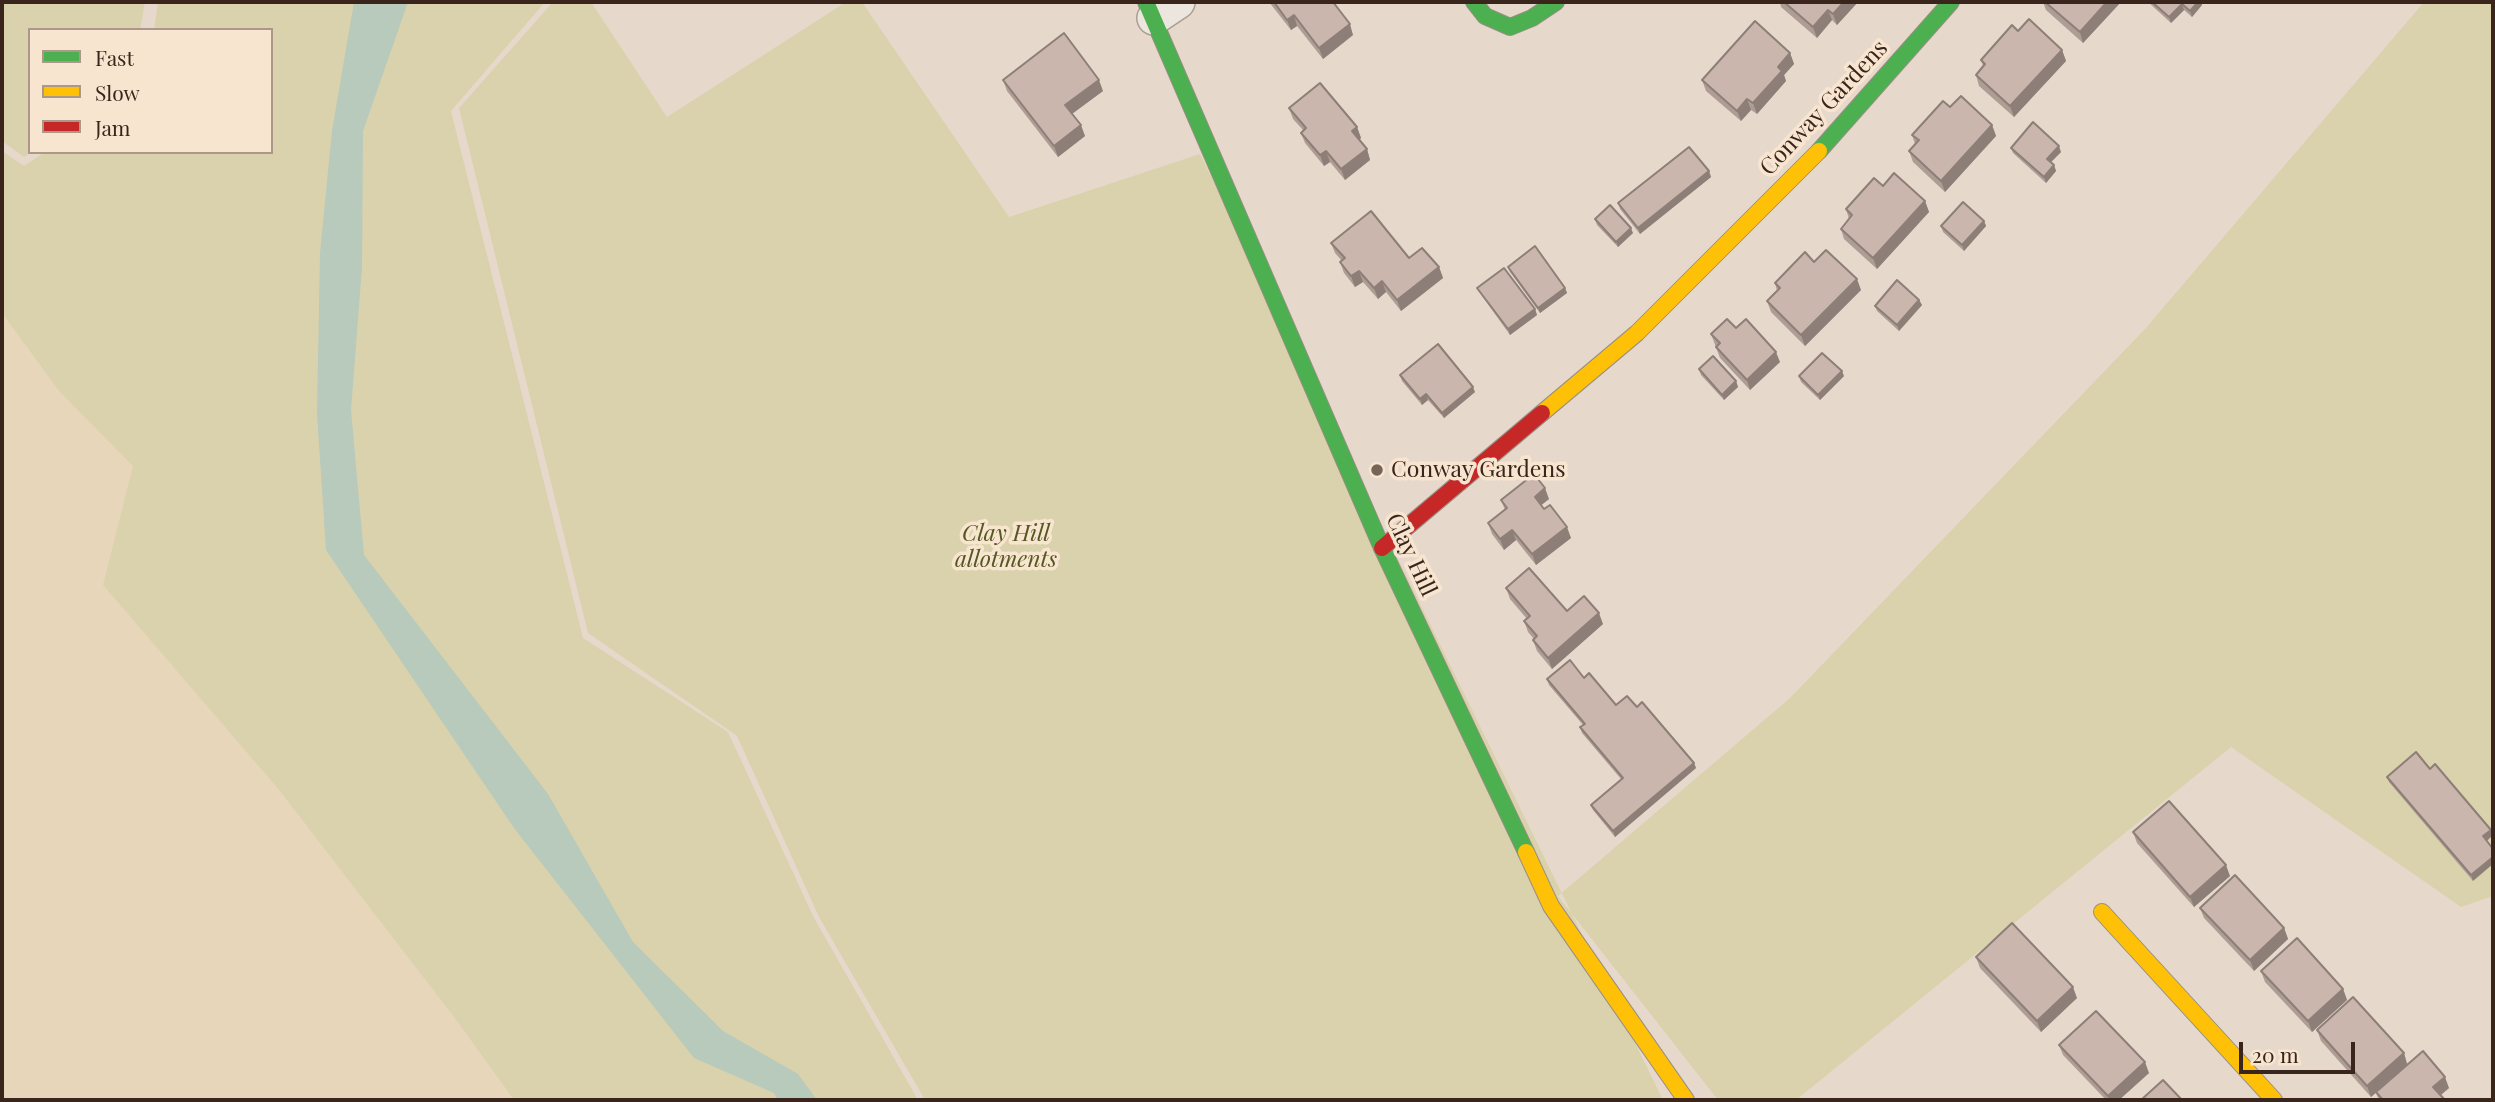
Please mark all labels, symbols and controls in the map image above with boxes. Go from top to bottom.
legend [28,28,273,154]
street label: Conway Gardens [1754,35,1894,181]
text: Fast [95,43,134,71]
text: Slow [95,78,140,106]
text: Jam [95,113,131,141]
place label: Conway Gardens [1391,456,1565,484]
marker: Conway Gardens [1369,462,1385,478]
street label: Clay Hill [1380,509,1442,601]
park label: Clay Hill allotments [955,520,1057,574]
scale bar [2243,1028,2358,1072]
text: 20 m [2252,1040,2299,1068]

